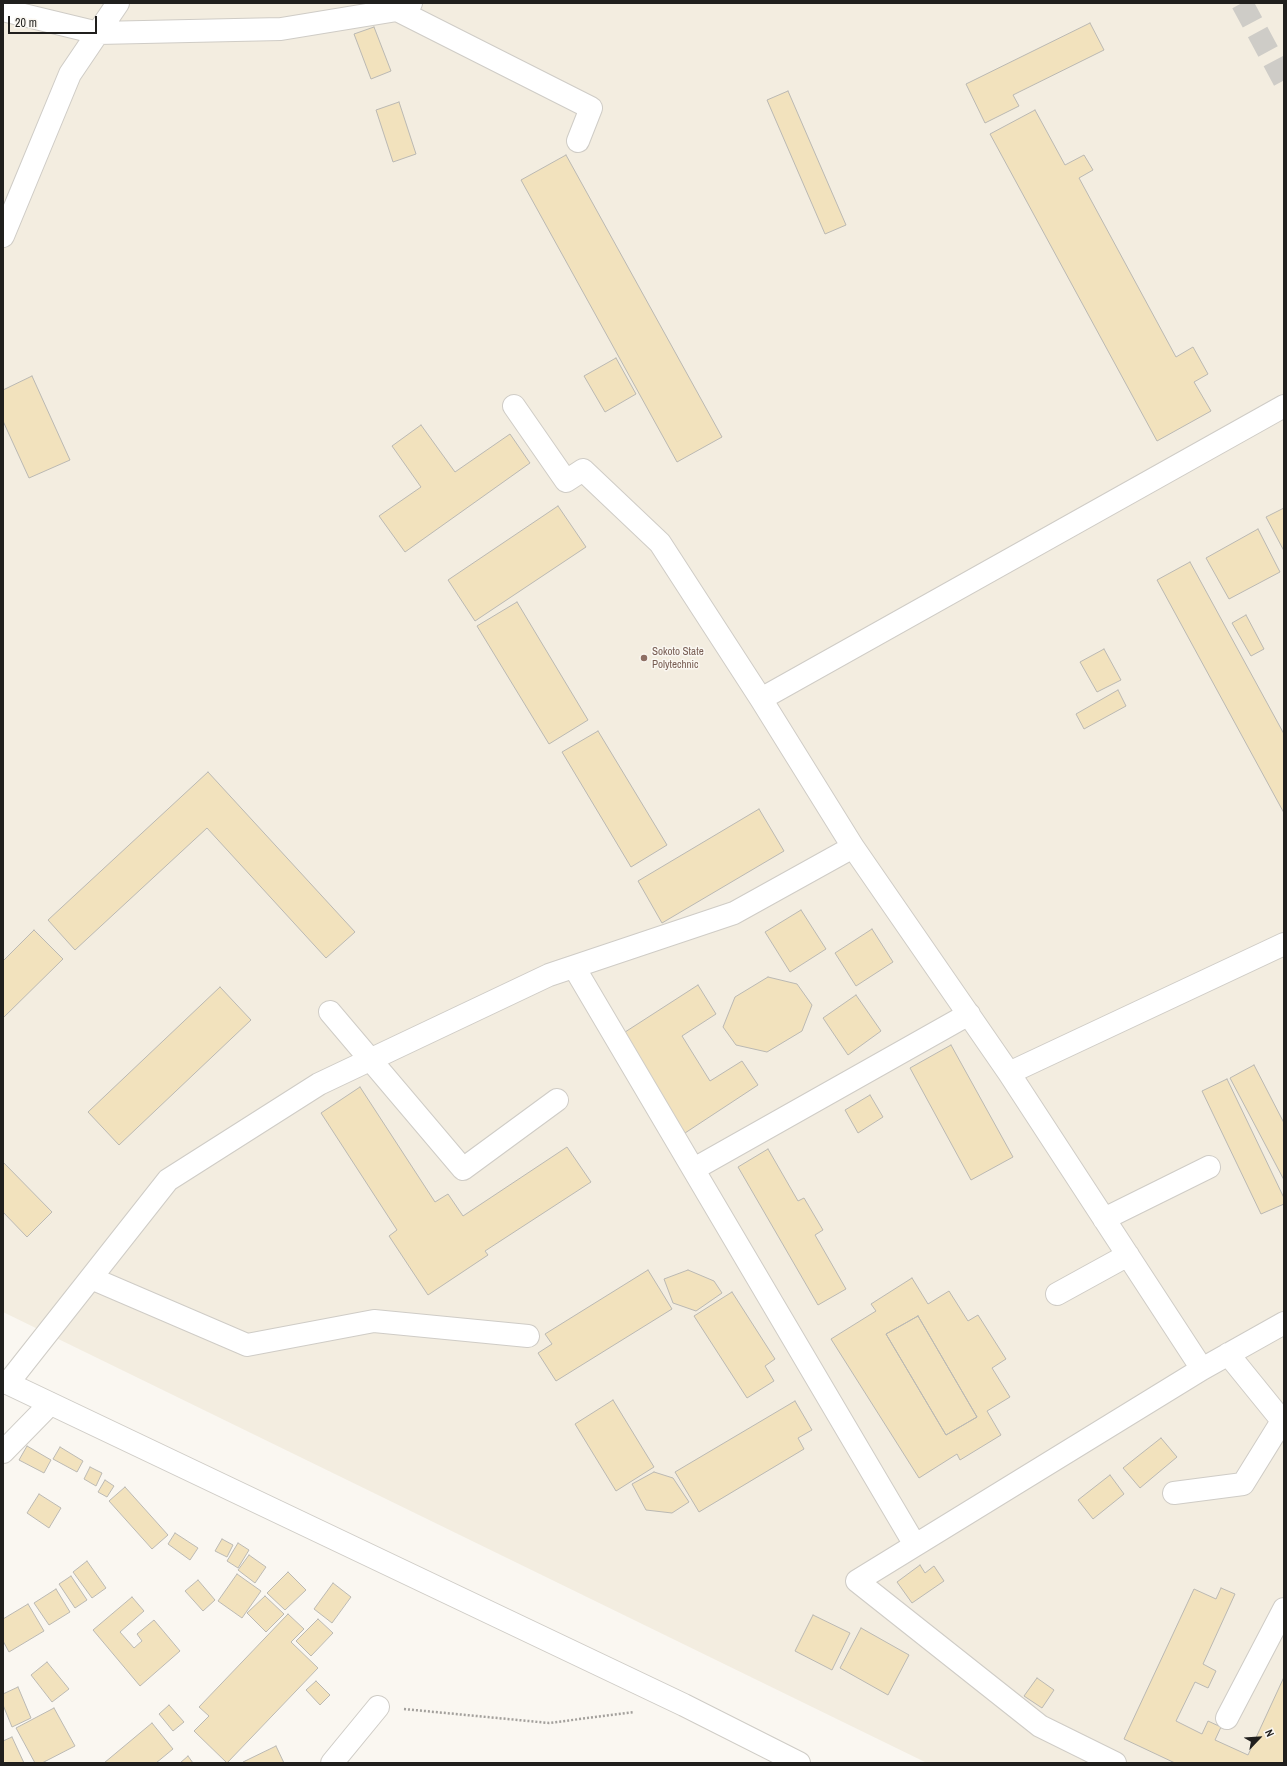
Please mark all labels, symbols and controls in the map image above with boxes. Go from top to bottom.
scale bar [10,8,99,34]
text: 20 m [15,15,37,31]
place label: Sokoto State Polytechnic [652,645,704,671]
marker: Sokoto State Polytechnic [639,653,649,663]
north arrow [1239,1718,1279,1758]
text: N [1262,1727,1278,1739]

